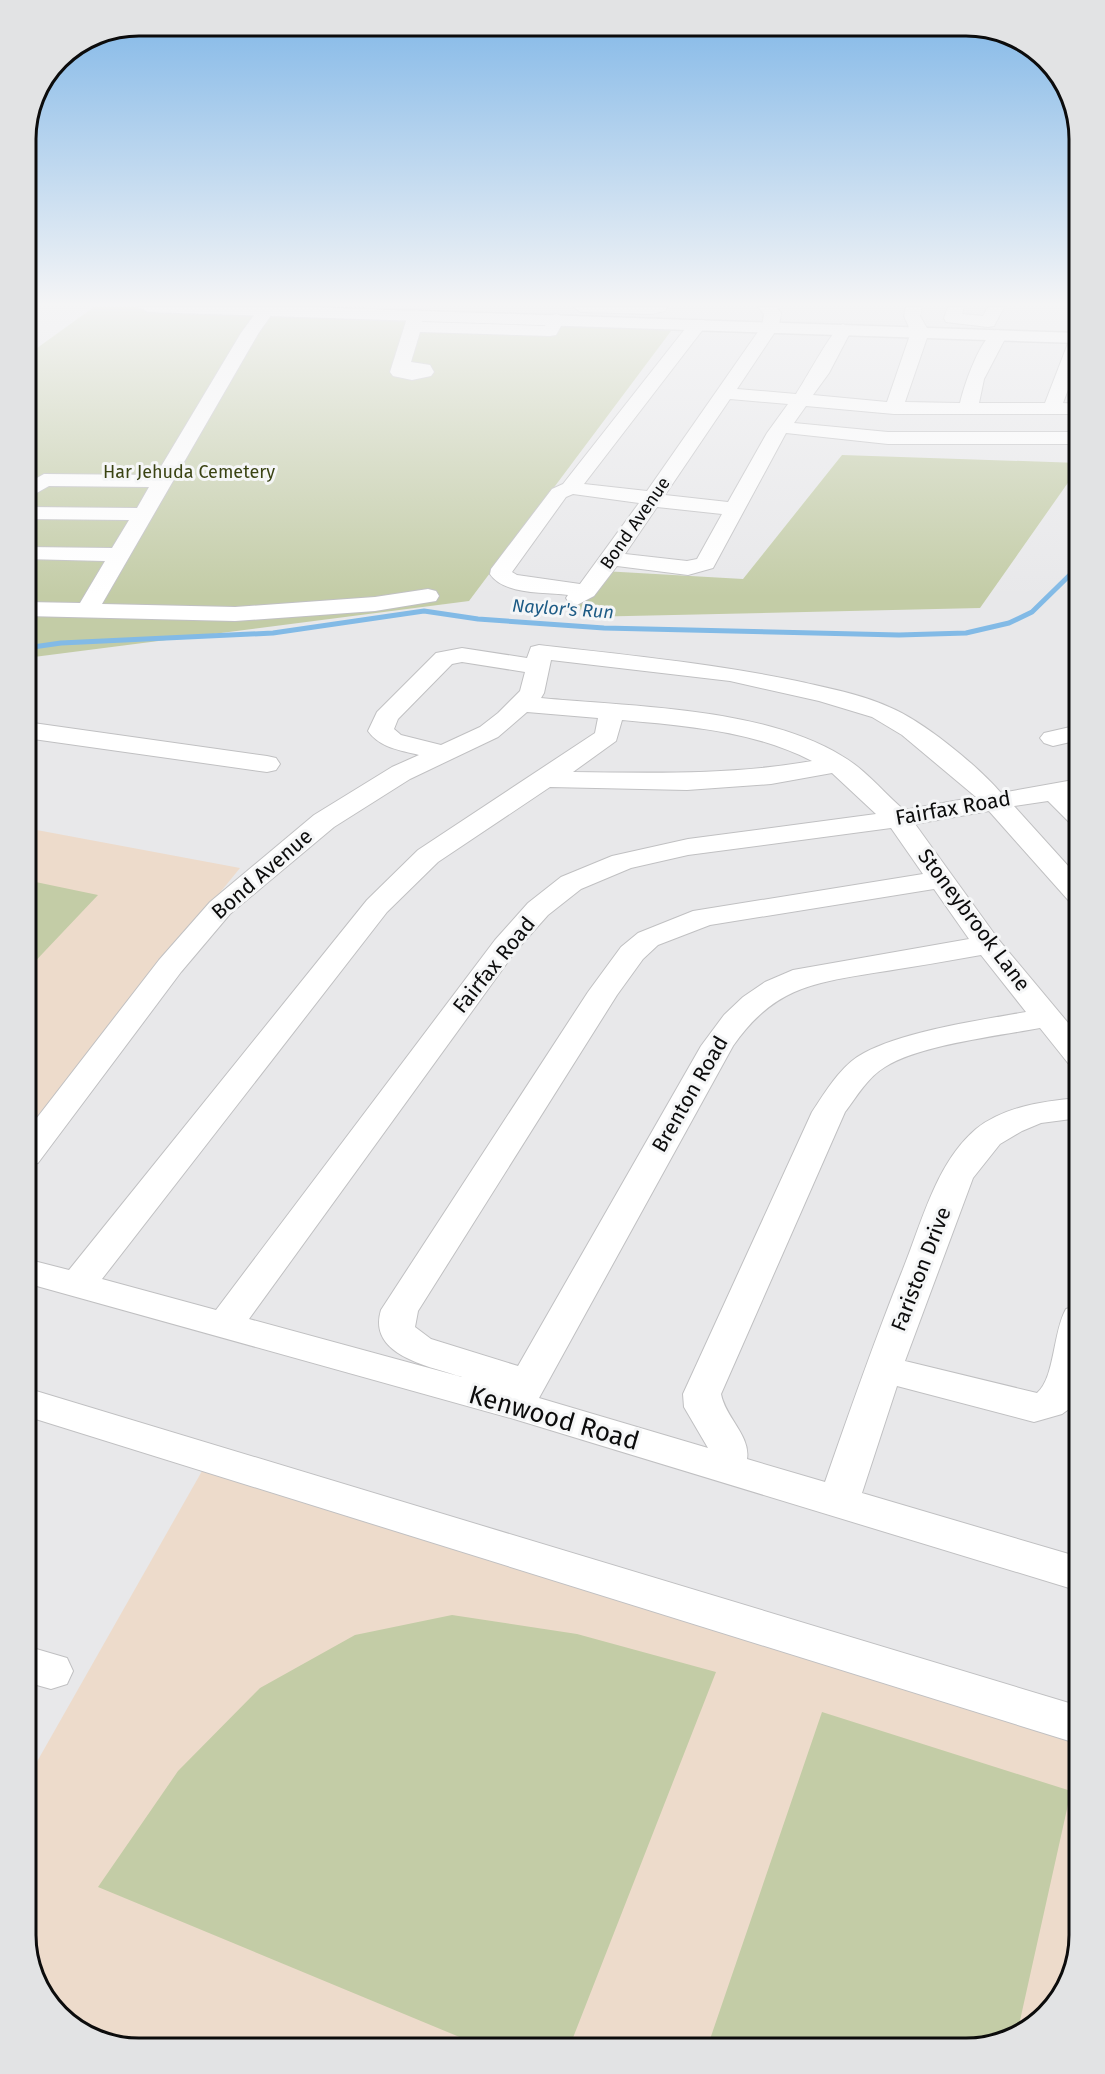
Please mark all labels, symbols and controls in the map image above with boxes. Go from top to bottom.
park label: Har Jehuda Cemetery [103,461,275,483]
street label: Bond Avenue [595,473,675,573]
water label: Naylor's Run [511,594,615,624]
street label: Fairfax Road [893,785,1013,831]
street label: Bond Avenue [206,823,318,925]
street label: Stoneybrook Lane [912,844,1036,996]
street label: Fairfax Road [447,911,541,1019]
street label: Brenton Road [646,1031,734,1157]
street label: Fariston Drive [885,1203,957,1335]
street label: Kenwood Road [465,1379,643,1457]

